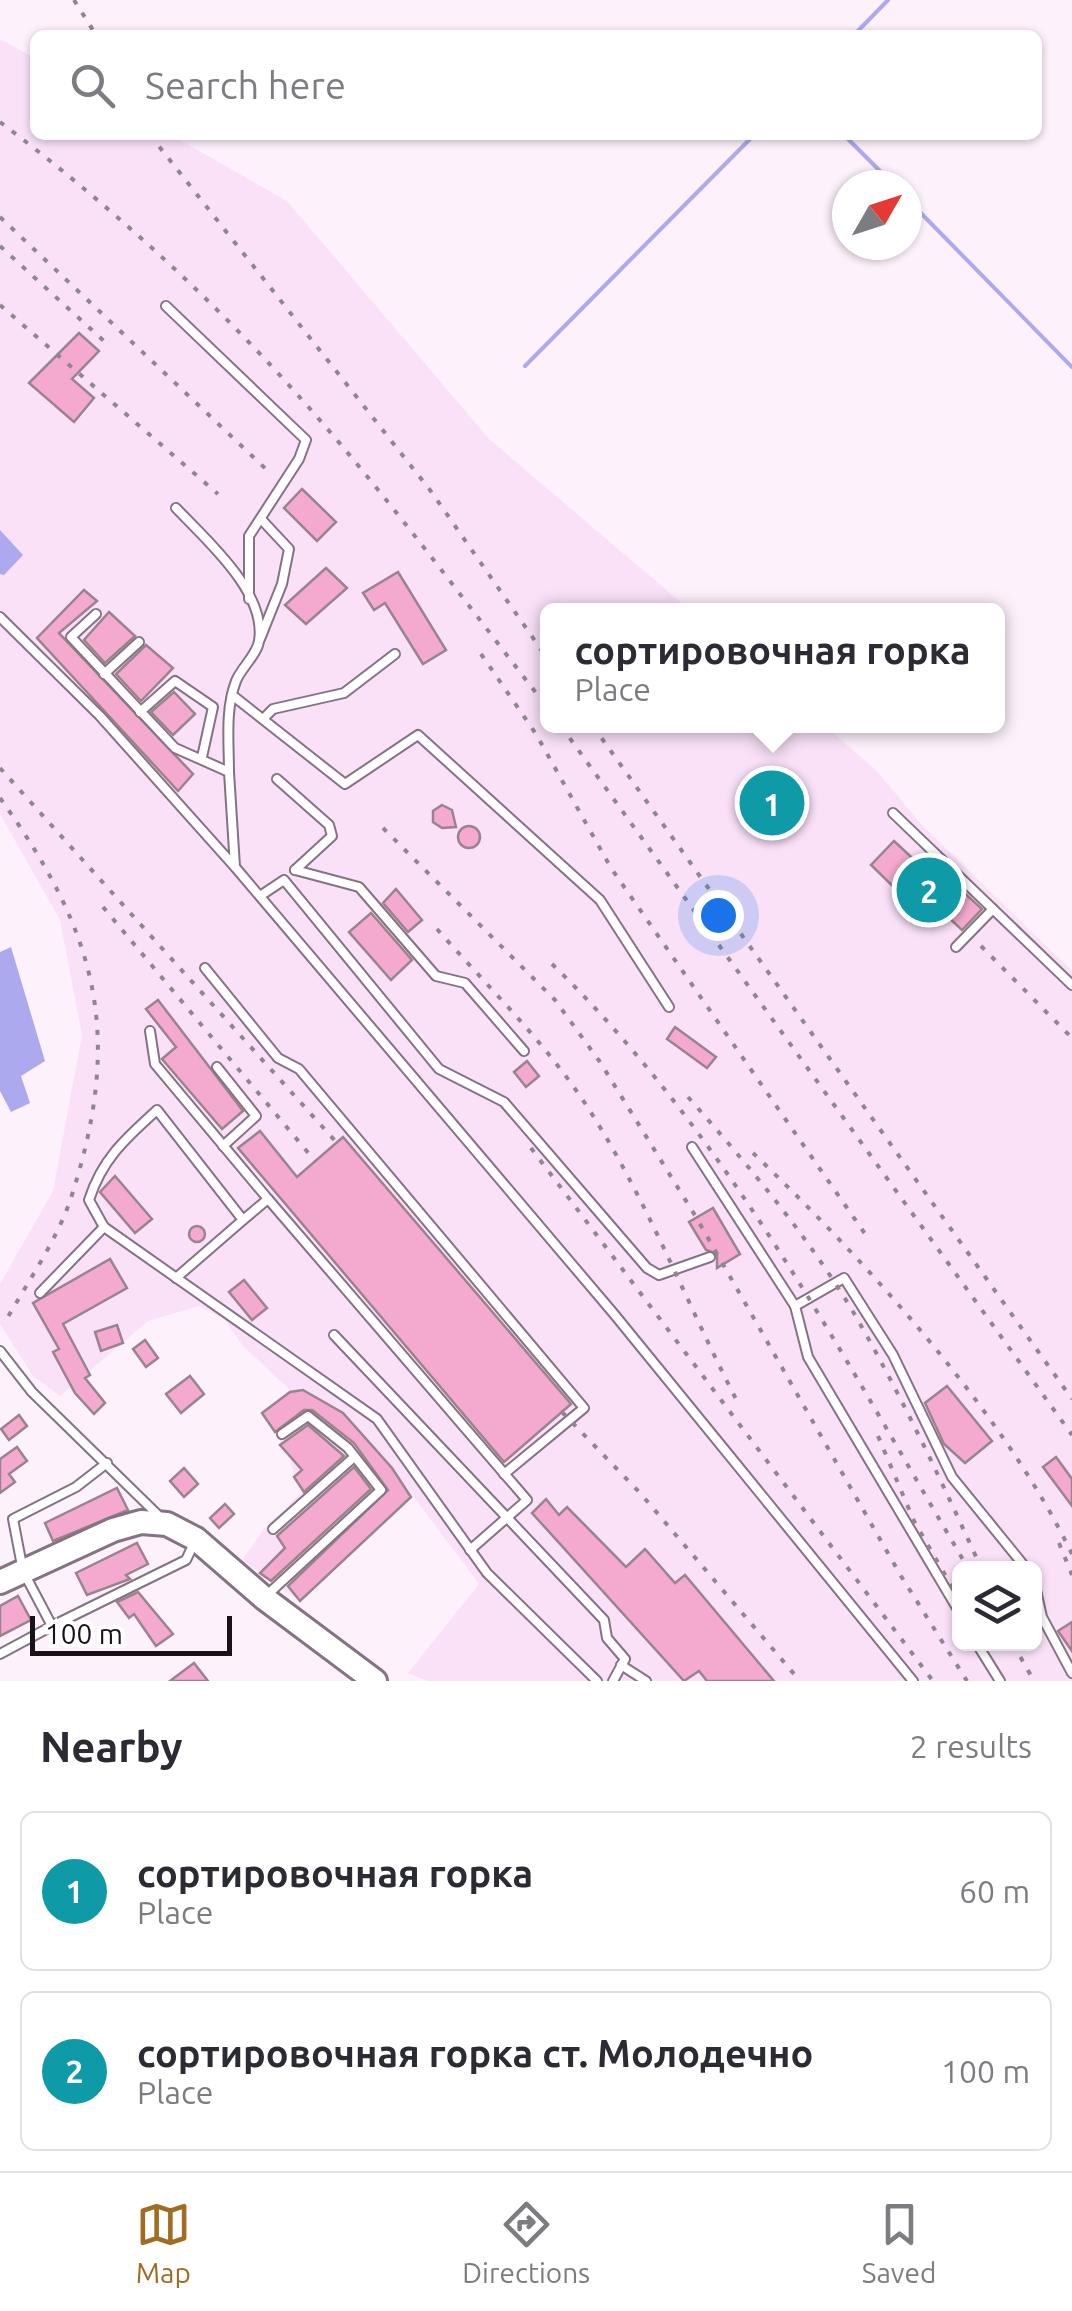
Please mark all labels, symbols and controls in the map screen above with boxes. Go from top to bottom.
search box [30,30,1042,140]
icon: search [65,58,120,113]
text: Search here [145,64,346,106]
north arrow [832,170,922,260]
popup [540,603,1005,733]
text: сортировочная горка [574,629,971,671]
text: Place [574,671,651,707]
pin: 1 [740,766,804,840]
pin: 2 [896,852,962,928]
your location [693,890,744,941]
map controls [952,1561,1042,1651]
button: layers [952,1561,1042,1651]
scale bar [30,1611,232,1656]
text: 100 m [45,1618,123,1649]
text: Nearby [40,1723,183,1770]
text: 2 results [910,1728,1032,1764]
text: сортировочная горка [137,1852,533,1894]
text: 1 [65,1873,84,1909]
text: 60 m [959,1873,1030,1909]
text: Place [137,1894,213,1930]
text: сортировочная горка ст. Молодечно [137,2032,813,2074]
text: 2 [65,2053,84,2089]
text: 100 m [941,2053,1030,2089]
text: Place [137,2074,213,2110]
tab: Map [136,2197,191,2288]
tab: Directions [462,2197,590,2288]
tab: Saved [862,2197,936,2288]

